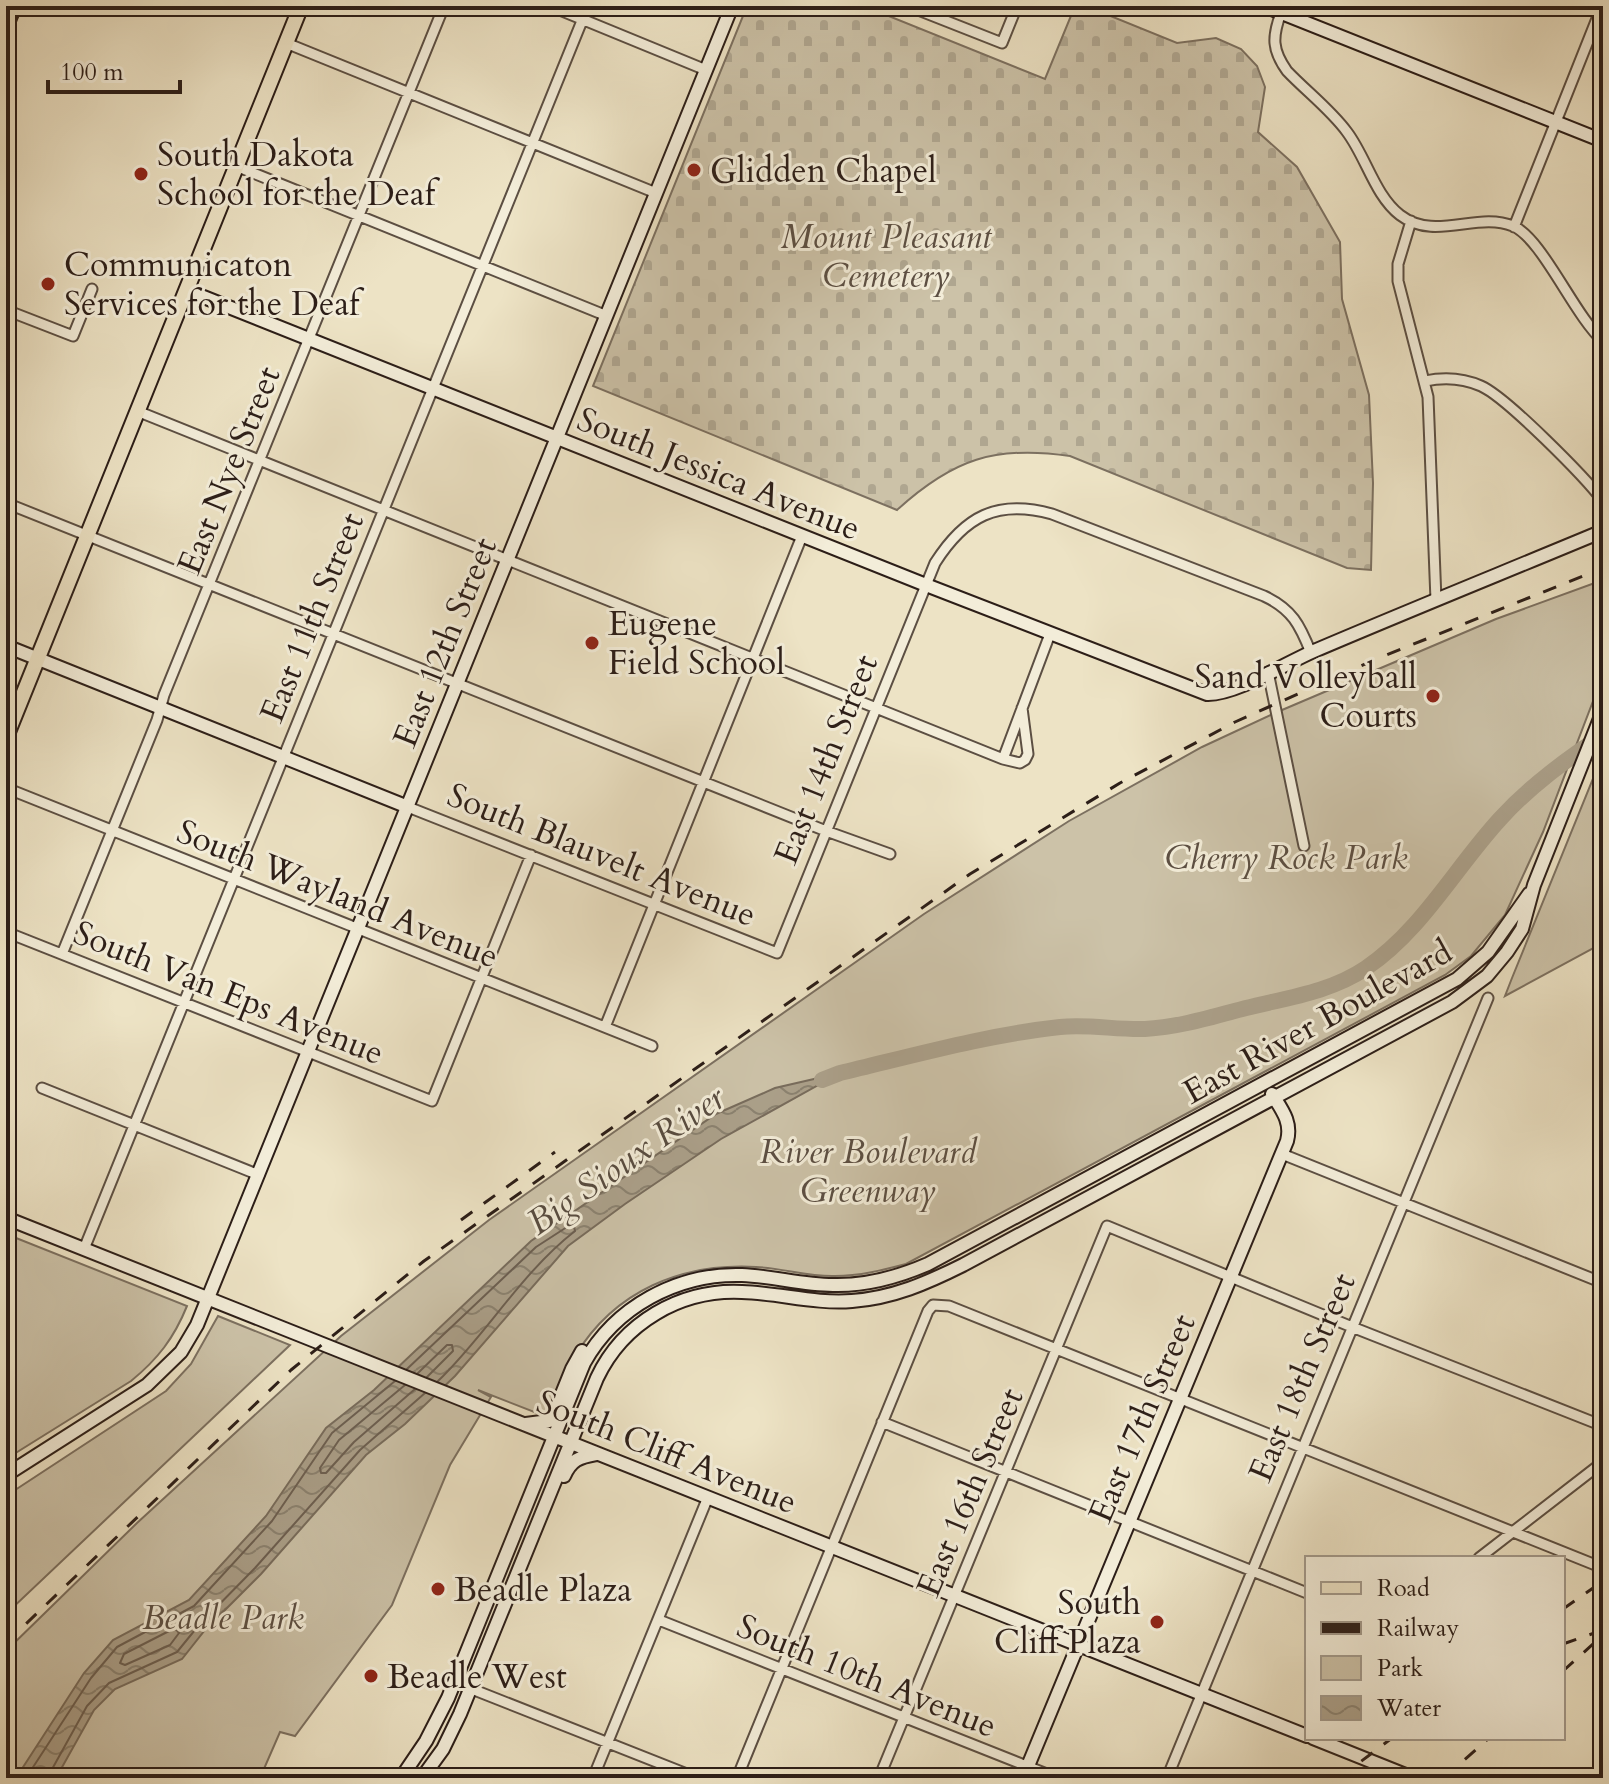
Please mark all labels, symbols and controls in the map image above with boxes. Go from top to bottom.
scale bar [48,44,180,94]
text: 100 m [60,56,124,89]
place label: South Dakota School for the Deaf [157,132,441,217]
place label: Glidden Chapel [710,148,937,194]
marker: Glidden Chapel [685,161,703,179]
marker: South Dakota School for the Deaf [132,165,150,183]
park label: Mount Pleasant Cemetery [781,214,993,299]
place label: Communicaton Services for the Deaf [64,242,365,327]
marker: Communicaton Services for the Deaf [39,275,57,293]
street label: East Nye Street [166,359,292,581]
street label: South Jessica Avenue [570,396,867,552]
street label: East 11th Street [249,506,375,729]
street label: East 12th Street [382,531,508,754]
place label: Eugene Field School [608,601,785,686]
marker: Eugene Field School [583,634,601,652]
street label: East 14th Street [763,648,889,871]
place label: Sand Volleyball Courts [1194,654,1417,739]
marker: Sand Volleyball Courts [1424,687,1442,705]
street label: South Blauvelt Avenue [440,772,763,938]
street label: South Wayland Avenue [170,808,505,979]
park label: Cherry Rock Park [1164,835,1408,881]
street label: South Van Eps Avenue [67,910,390,1076]
street label: East River Boulevard [1175,929,1460,1115]
water label: Big Sioux River [517,1073,736,1247]
park label: River Boulevard Greenway [760,1129,978,1214]
street label: East 18th Street [1237,1266,1367,1489]
street label: East 17th Street [1077,1307,1207,1530]
street label: South Cliff Avenue [530,1379,803,1525]
street label: East 16th Street [905,1381,1035,1604]
legend [1305,1556,1565,1740]
place label: Beadle Plaza [454,1567,632,1613]
text: Road [1377,1572,1430,1605]
marker: Beadle Plaza [429,1580,447,1598]
place label: South Cliff Plaza [994,1580,1141,1665]
park label: Beadle Park [142,1595,304,1641]
street label: South 10th Avenue [730,1603,1003,1749]
text: Railway [1377,1612,1459,1645]
marker: South Cliff Plaza [1148,1613,1166,1631]
text: Park [1377,1652,1423,1685]
place label: Beadle West [387,1654,567,1700]
marker: Beadle West [362,1667,380,1685]
text: Water [1376,1692,1441,1725]

